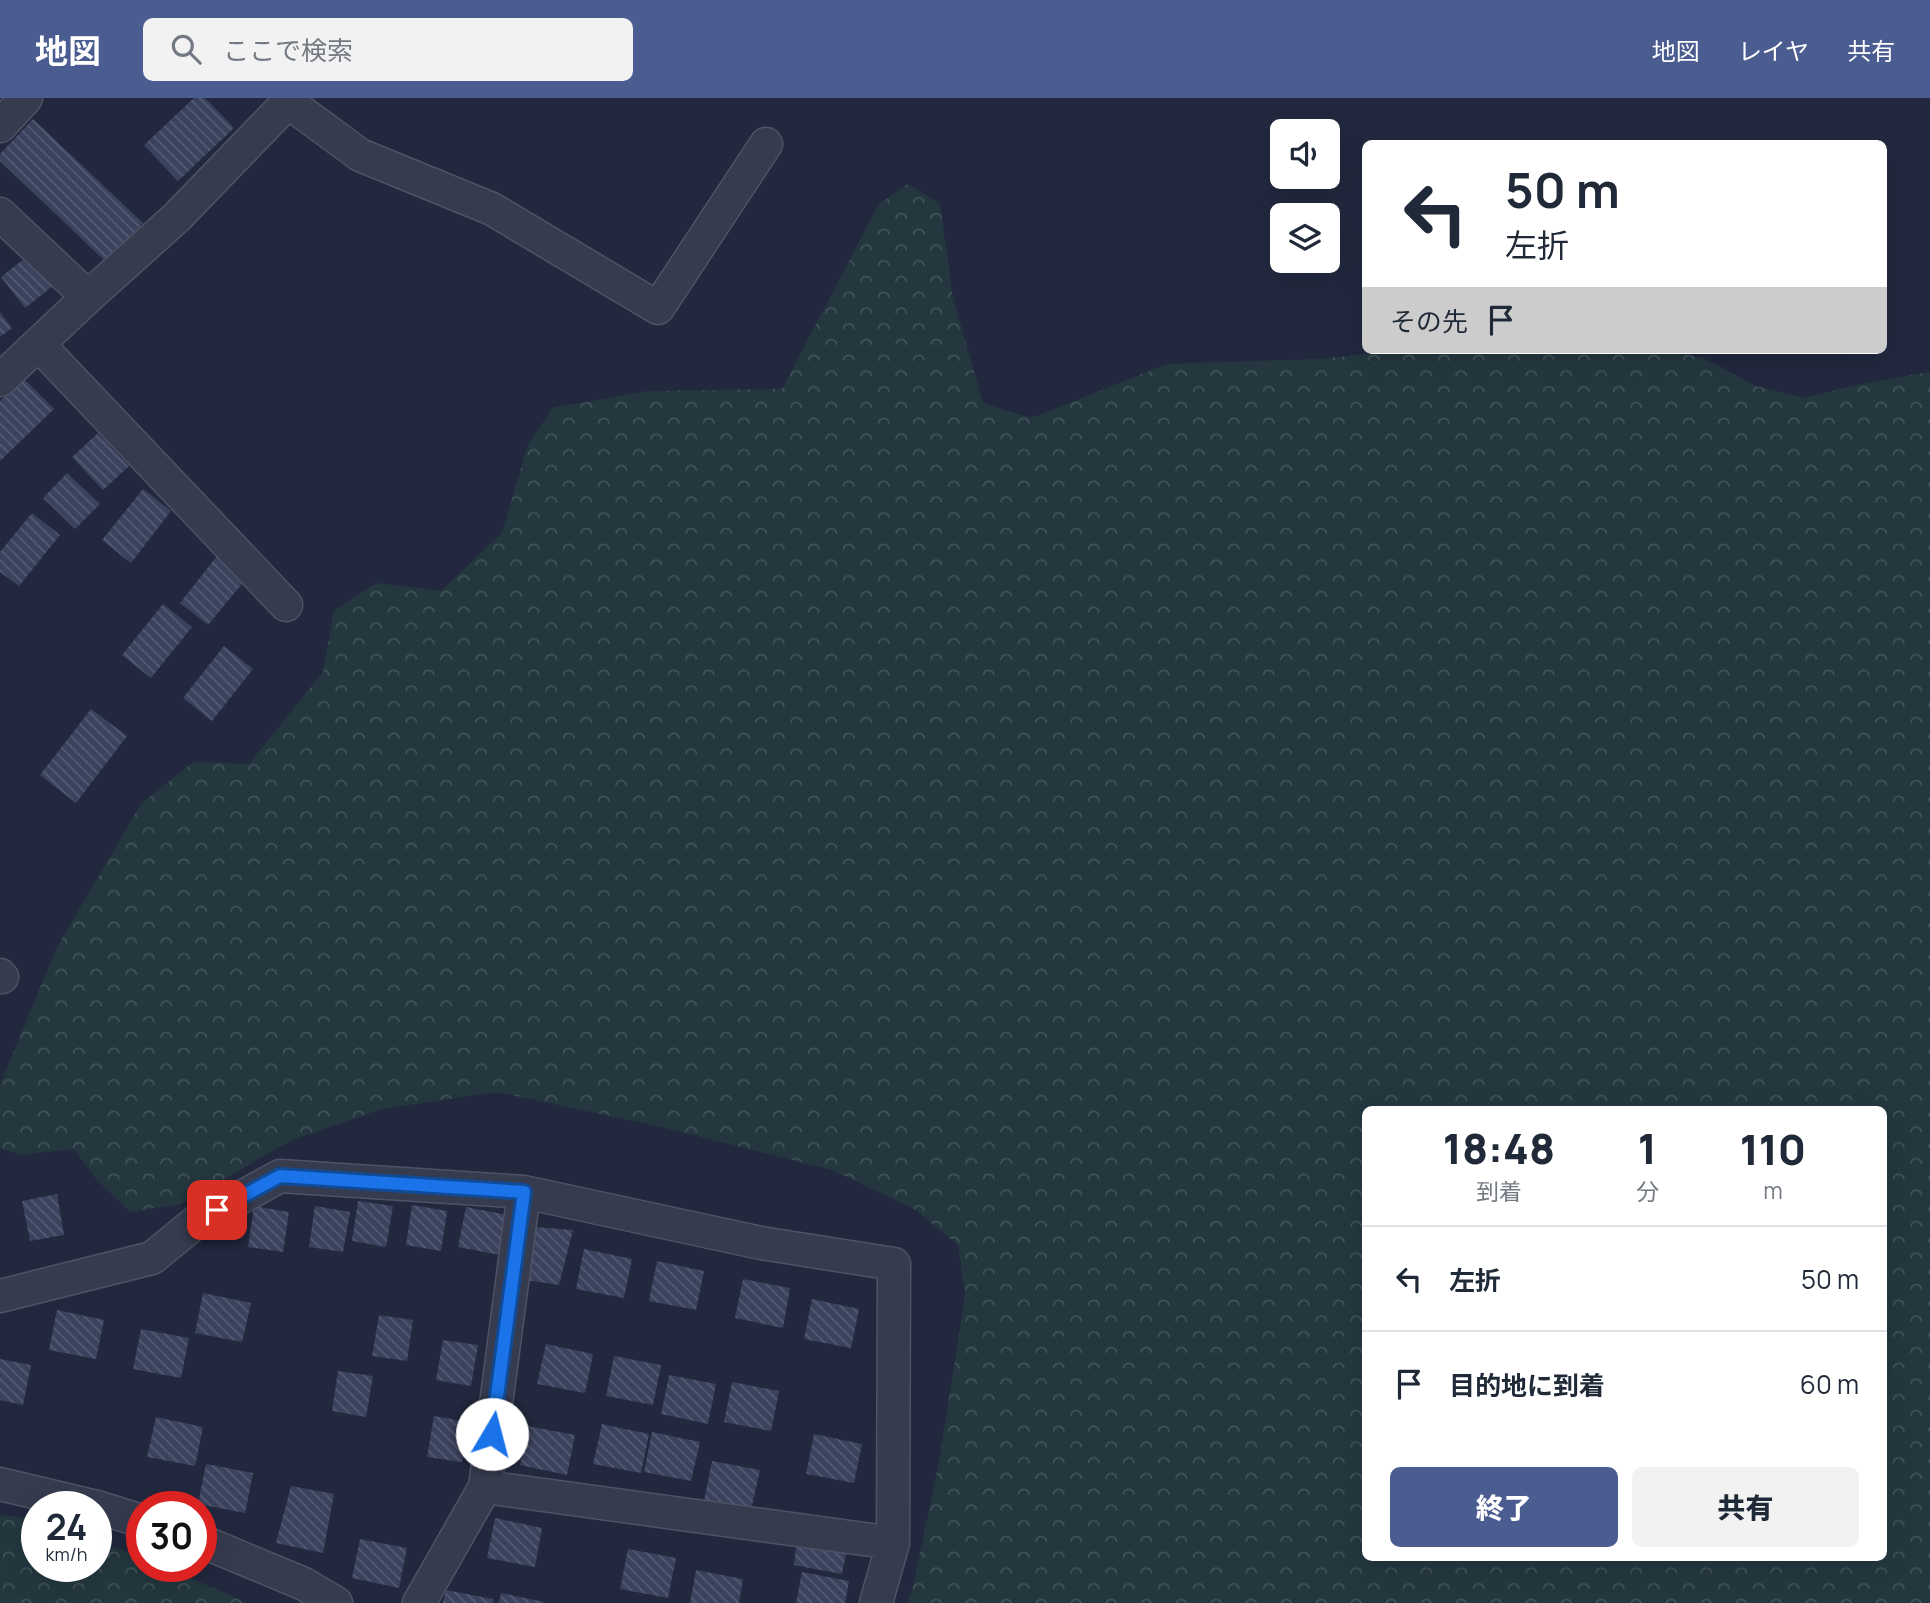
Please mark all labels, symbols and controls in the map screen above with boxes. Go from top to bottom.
search box [143,18,633,81]
text: 地図 [35,28,101,73]
icon: search [167,30,205,68]
text: ここで検索 [223,32,353,68]
text: 地図 [1652,34,1700,67]
text: レイヤ [1738,34,1809,67]
text: 共有 [1847,34,1895,67]
map controls [1270,119,1340,273]
button: sound [1270,119,1340,189]
text: 50 m [1505,156,1620,223]
icon: left [1390,168,1481,259]
button: layers [1270,203,1340,273]
text: 左折 [1505,223,1569,267]
icon: arrive [1482,301,1520,339]
text: その先 [1390,303,1468,339]
text: 18:48 [1443,1119,1555,1177]
text: 1 [1638,1119,1657,1177]
text: 110 [1740,1120,1806,1178]
text: m [1763,1174,1783,1206]
text: 到着 [1476,1175,1522,1207]
text: 分 [1636,1175,1659,1207]
pin [187,1180,247,1240]
icon: arrive [198,1191,236,1229]
icon: left [1390,1260,1428,1298]
text: 50 m [1801,1261,1859,1297]
text: 左折 [1449,1262,1501,1298]
icon: arrive [1390,1365,1428,1403]
text: 60 m [1800,1366,1859,1402]
text: 目的地に到着 [1449,1367,1605,1403]
position arrow [455,1397,529,1471]
button: 終了 [1390,1467,1618,1547]
button: 共有 [1632,1467,1859,1547]
speed limit sign: 30 [126,1491,217,1582]
text: 24 [46,1503,87,1551]
text: km/h [46,1542,87,1566]

